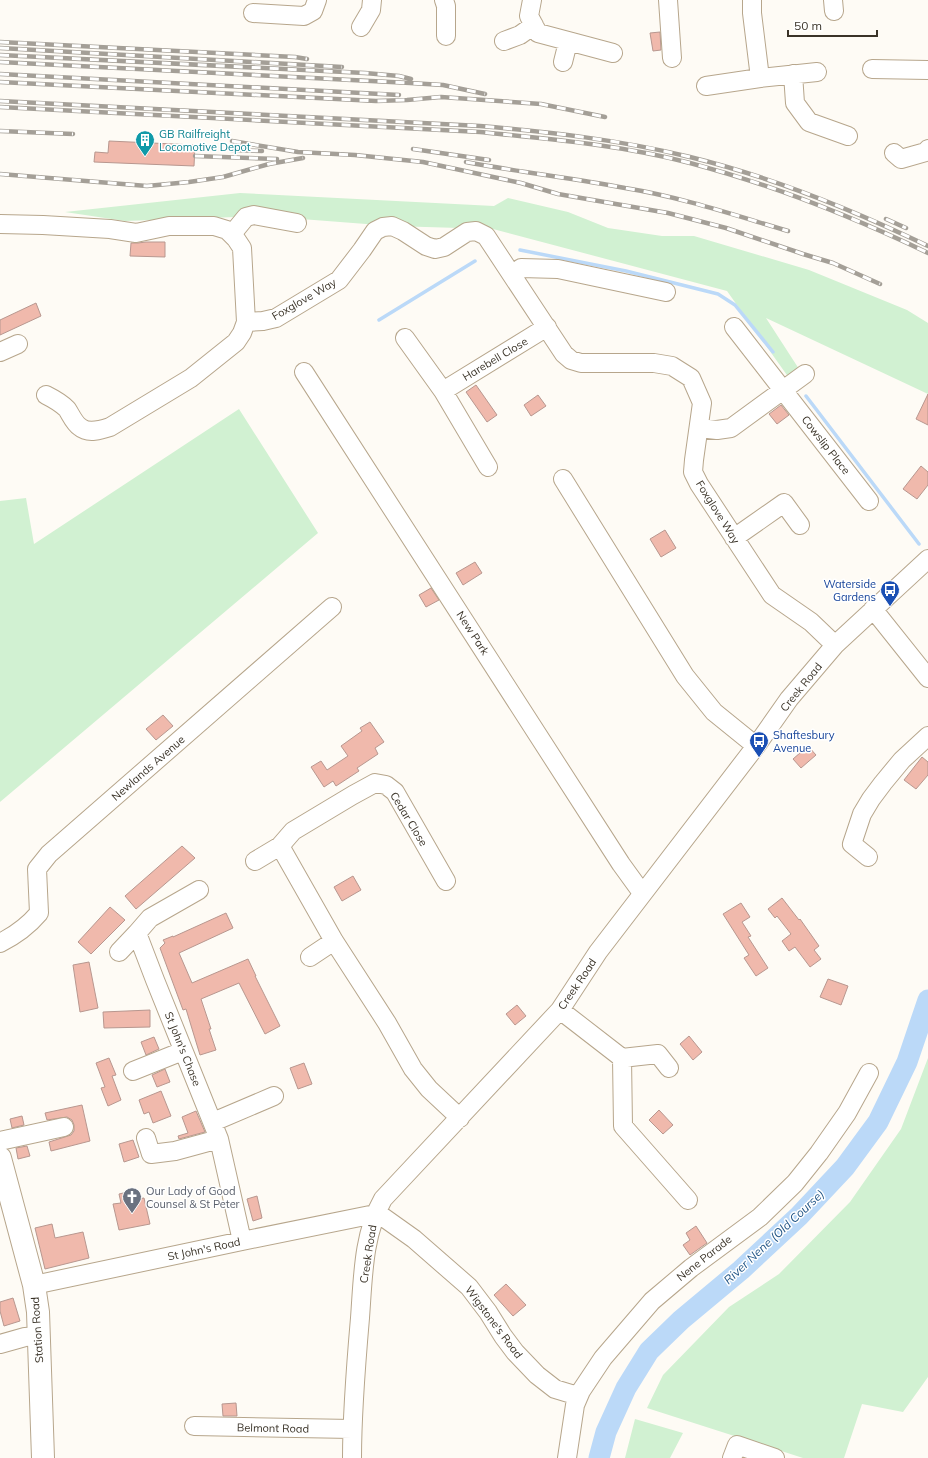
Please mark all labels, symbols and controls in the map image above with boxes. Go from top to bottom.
scale bar [788,12,877,38]
text: 50 m [794,18,822,33]
place label: GB Railfreight Locomotive Depot [159,127,251,154]
building icon: GB Railfreight Locomotive Depot [134,129,156,157]
street label: Foxglove Way [269,275,339,323]
street label: Harebell Close [460,334,530,384]
street label: Cowslip Place [799,413,853,477]
street label: Foxglove Way [693,478,743,546]
place label: Waterside Gardens [823,577,876,604]
bus stop icon: Waterside Gardens [879,579,901,607]
street label: New Park [454,608,493,658]
street label: Creek Road [777,660,825,714]
place label: Shaftesbury Avenue [773,728,835,755]
bus stop icon: Shaftesbury Avenue [748,730,770,758]
street label: Newlands Avenue [108,732,188,804]
street label: Cedar Close [387,789,431,849]
street label: Creek Road [555,956,599,1012]
street label: St John's Chase [162,1010,204,1088]
place label: Our Lady of Good Counsel & St Peter [146,1184,240,1211]
church icon: Our Lady of Good Counsel & St Peter [121,1186,143,1214]
water label: River Nene (Old Course) [720,1186,827,1287]
street label: Creek Road [356,1224,380,1284]
street label: Nene Parade [674,1232,734,1284]
street label: St John's Road [166,1234,242,1264]
street label: Wigstone's Road [462,1283,526,1361]
street label: Station Road [28,1296,46,1364]
street label: Belmont Road [237,1420,309,1436]

